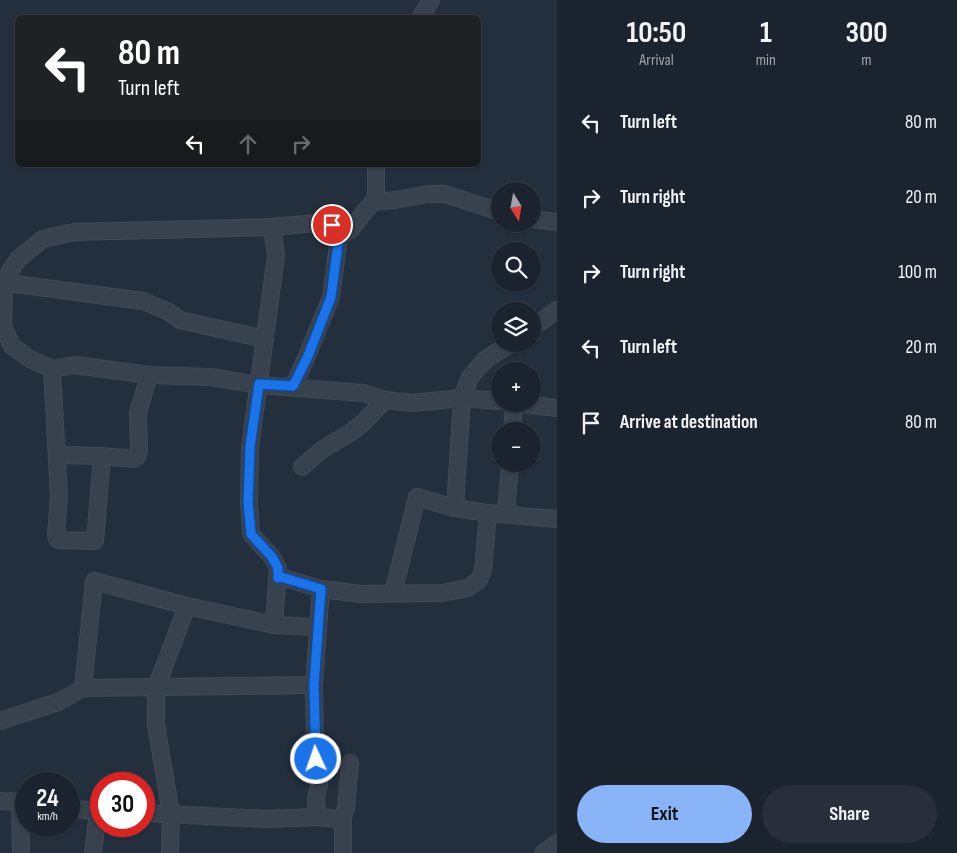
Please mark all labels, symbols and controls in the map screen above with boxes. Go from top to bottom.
text: 10:50 [627,15,686,51]
text: 1 [760,15,772,51]
text: 300 [845,15,887,51]
text: 80 m [118,32,180,75]
icon: left [35,35,100,100]
text: Arrival [639,51,674,70]
text: min [756,51,776,70]
text: m [861,51,872,70]
text: Turn left [118,75,180,102]
icon: left [577,109,605,137]
text: Turn left [620,111,677,134]
text: 80 m [905,111,937,134]
icon: left [181,130,209,158]
icon: ahead [234,130,262,158]
icon: right [287,130,315,158]
north arrow [491,182,541,232]
map controls [491,182,541,472]
icon: right [577,184,605,212]
text: Turn right [620,186,685,209]
text: 20 m [905,186,937,209]
pin [311,204,353,246]
icon: arrive [318,211,346,239]
button: search [491,242,541,292]
icon: right [577,259,605,287]
text: Turn right [620,261,685,284]
text: 100 m [898,261,937,284]
button: layers [491,302,541,352]
icon: left [577,334,605,362]
text: Turn left [620,336,677,359]
text: 20 m [905,336,937,359]
button: + [491,362,541,412]
icon: arrive [577,409,605,437]
text: Arrive at destination [620,411,758,434]
text: 80 m [905,411,937,434]
button: − [491,422,541,472]
position arrow [289,732,341,784]
speed limit sign: 30 [90,772,155,837]
text: 24 [36,783,59,814]
button: Exit [577,785,752,843]
button: Share [762,785,937,843]
text: km/h [37,809,58,824]

